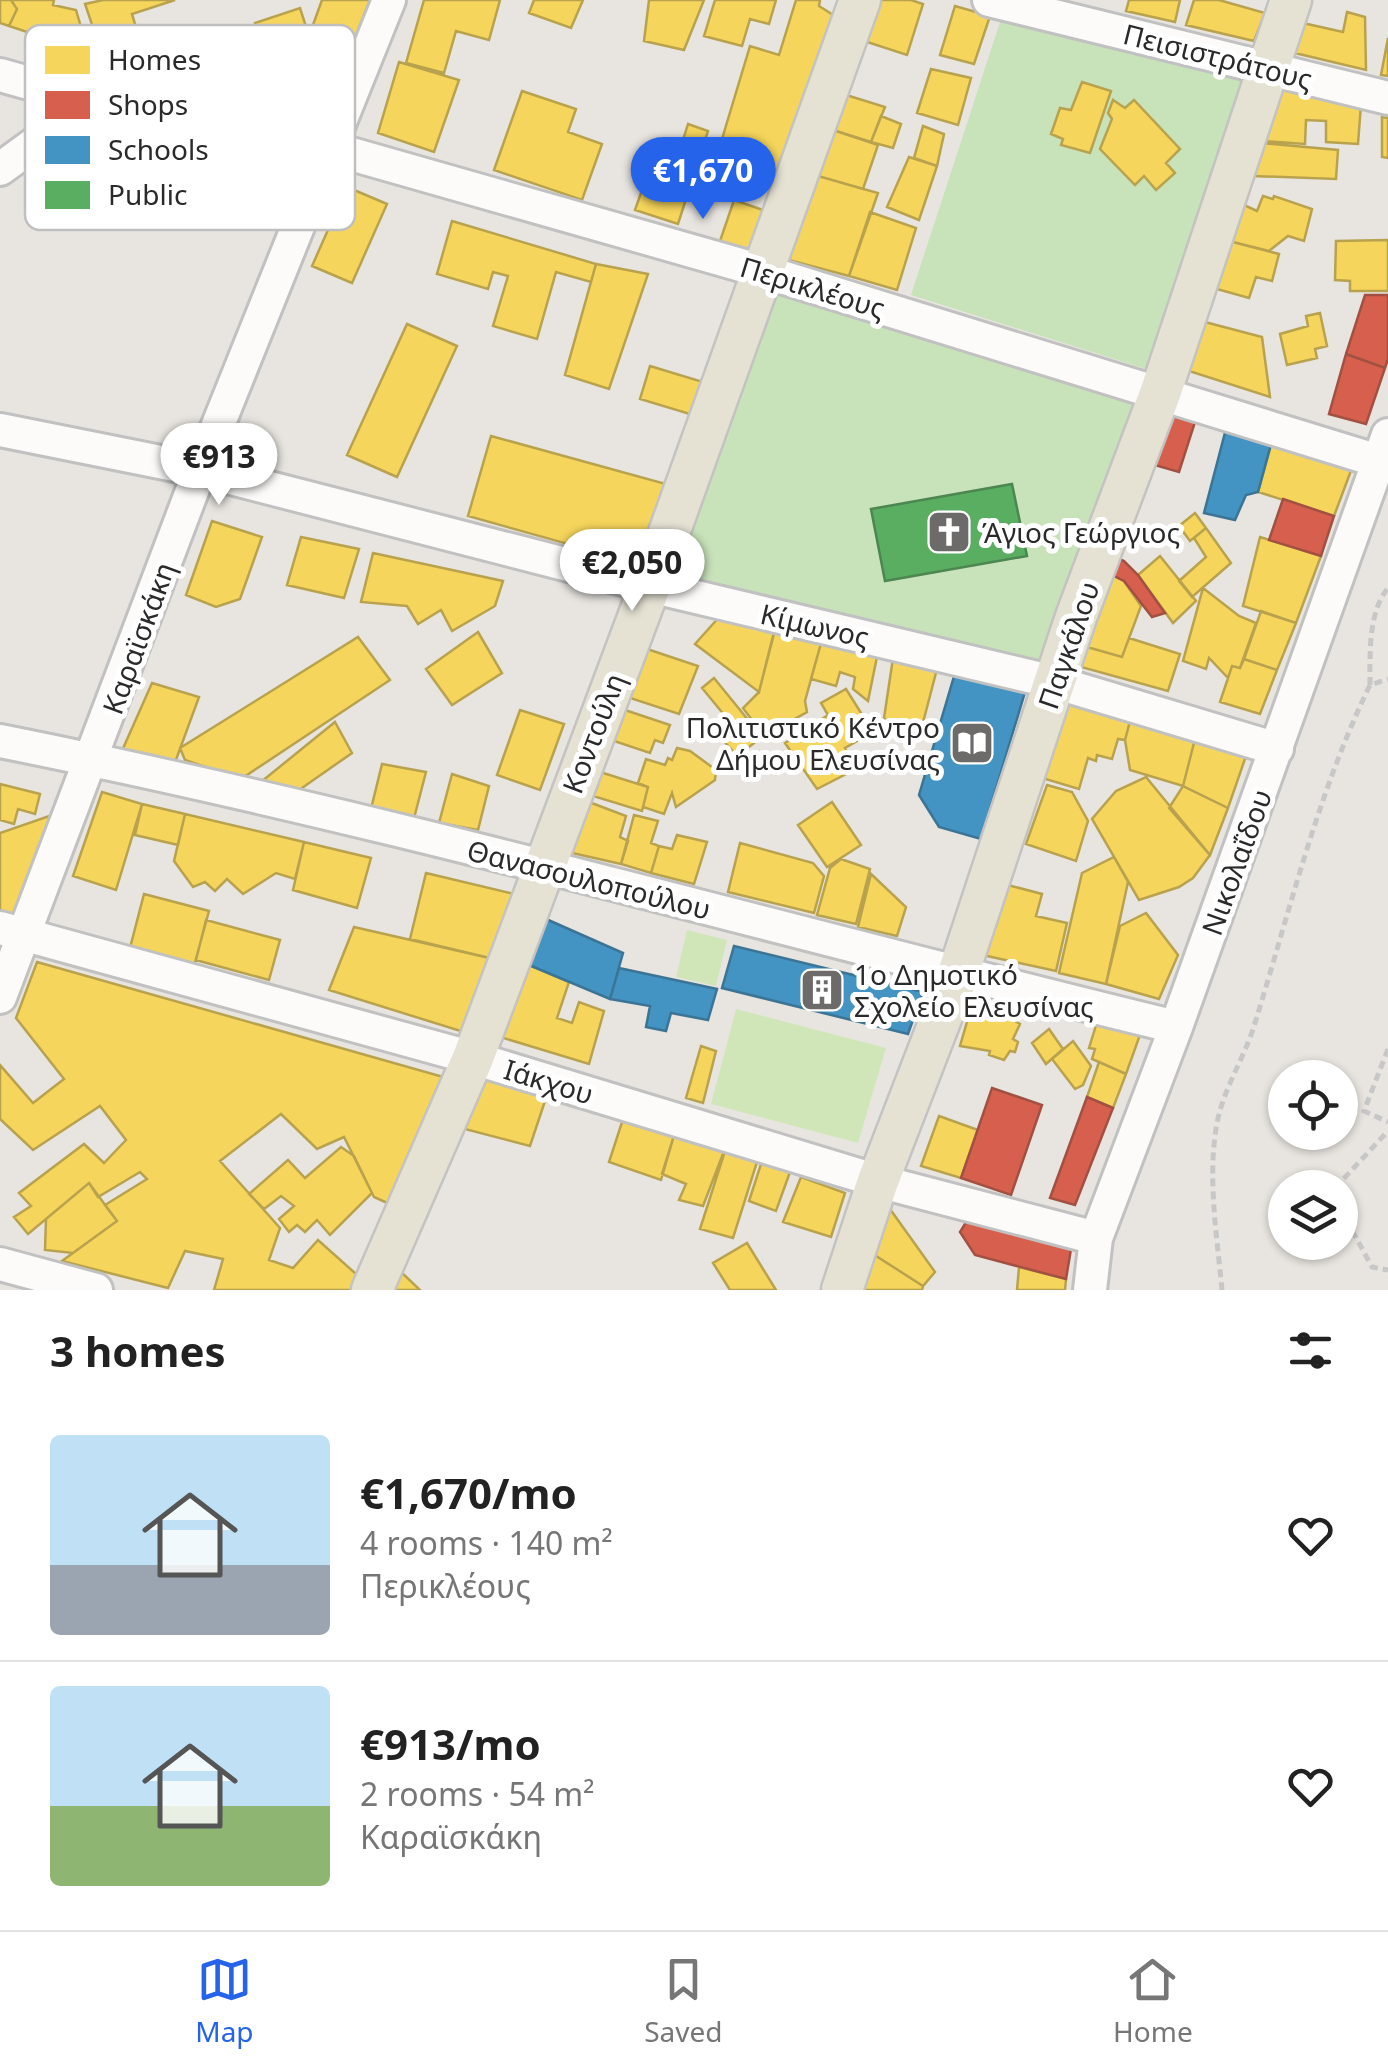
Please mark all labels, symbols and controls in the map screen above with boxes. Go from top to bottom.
street label: Πεισιστράτους [1119,14,1317,98]
legend [25,25,355,230]
text: Homes [108,40,201,78]
text: Shops [108,85,188,123]
text: Schools [108,130,209,168]
pin: €1,670 [622,137,784,222]
text: €1,670 [653,148,753,191]
text: Public [108,175,187,213]
street label: Περικλέους [736,247,890,327]
pin: €913 [160,423,278,508]
text: €913 [182,434,256,477]
church icon: Άγιος Γεώργιος [926,509,972,555]
place label: Άγιος Γεώργιος [982,513,1180,551]
pin: €2,050 [551,529,713,614]
text: €2,050 [582,540,682,583]
street label: Καραϊσκάκη [93,557,183,719]
street label: Παγκάλου [1028,576,1108,714]
street label: Κίμωνος [757,594,873,656]
street label: Κοντούλη [553,667,633,799]
place label: Πολιτιστικό Κέντρο Δήμου Ελευσίνας [686,708,940,778]
library icon: Πολιτιστικό Κέντρο Δήμου Ελευσίνας [949,720,995,766]
street label: Νικολαΐδου [1192,784,1280,940]
street label: Θανασουλοπούλου [463,830,715,928]
place label: 1ο Δημοτικό Σχολείο Ελευσίνας [854,955,1094,1025]
building icon: 1ο Δημοτικό Σχολείο Ελευσίνας [799,967,845,1013]
street label: Ιάκχου [500,1049,598,1113]
map controls [1268,1060,1358,1260]
button: locate [1268,1060,1358,1150]
button: layers [1268,1170,1358,1260]
text: 3 homes [50,1322,226,1379]
icon: filters [1283,1323,1338,1378]
text: €1,670/mo [360,1464,577,1521]
icon: home [130,1475,250,1595]
icon: heart [1283,1508,1338,1563]
text: 4 rooms · 140 m² [360,1521,613,1564]
text: Περικλέους [360,1564,531,1607]
text: €913/mo [360,1715,541,1772]
icon: home [130,1726,250,1846]
icon: heart [1283,1759,1338,1814]
text: 2 rooms · 54 m² [360,1772,594,1815]
text: Καραϊσκάκη [360,1815,542,1858]
tab: Map [195,1952,254,2050]
tab: Saved [644,1952,722,2050]
tab: Home [1113,1952,1193,2050]

